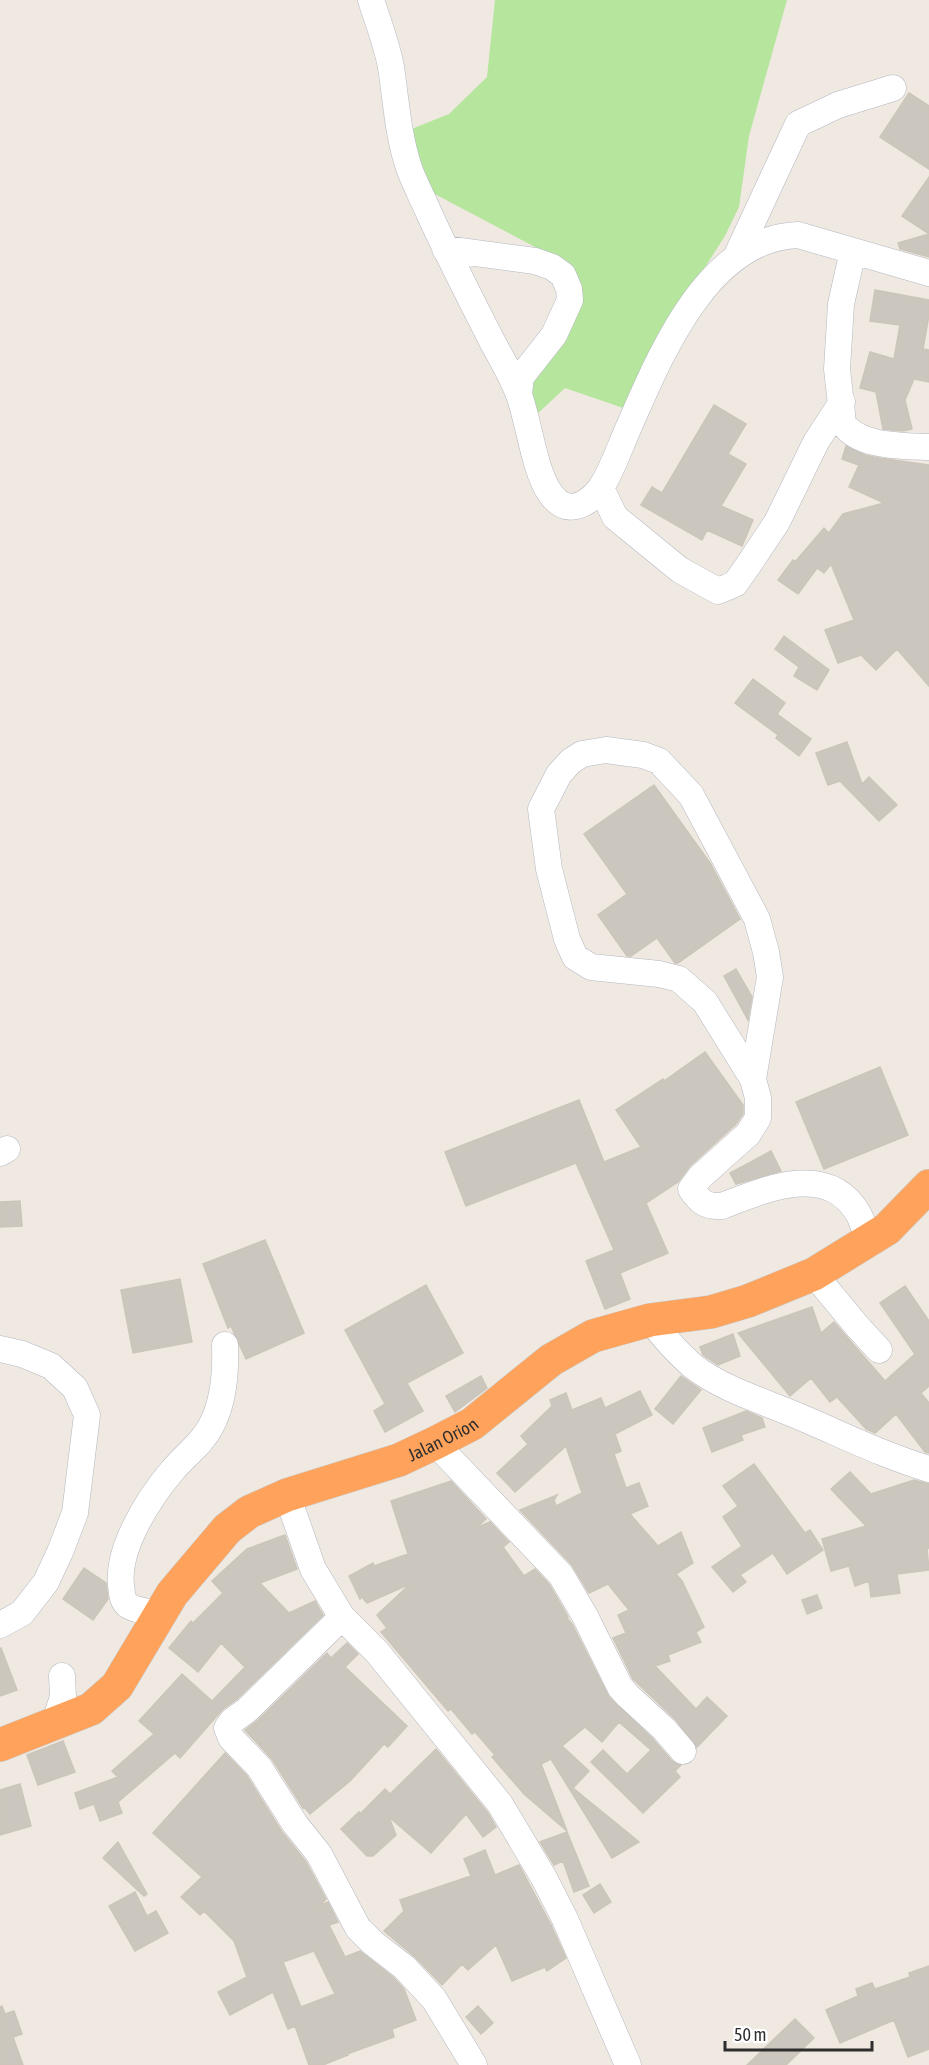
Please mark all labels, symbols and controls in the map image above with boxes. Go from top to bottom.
street label: Jalan Orion [404,1413,482,1465]
scale bar [725,2014,872,2052]
text: 50 m [734,2024,766,2045]

